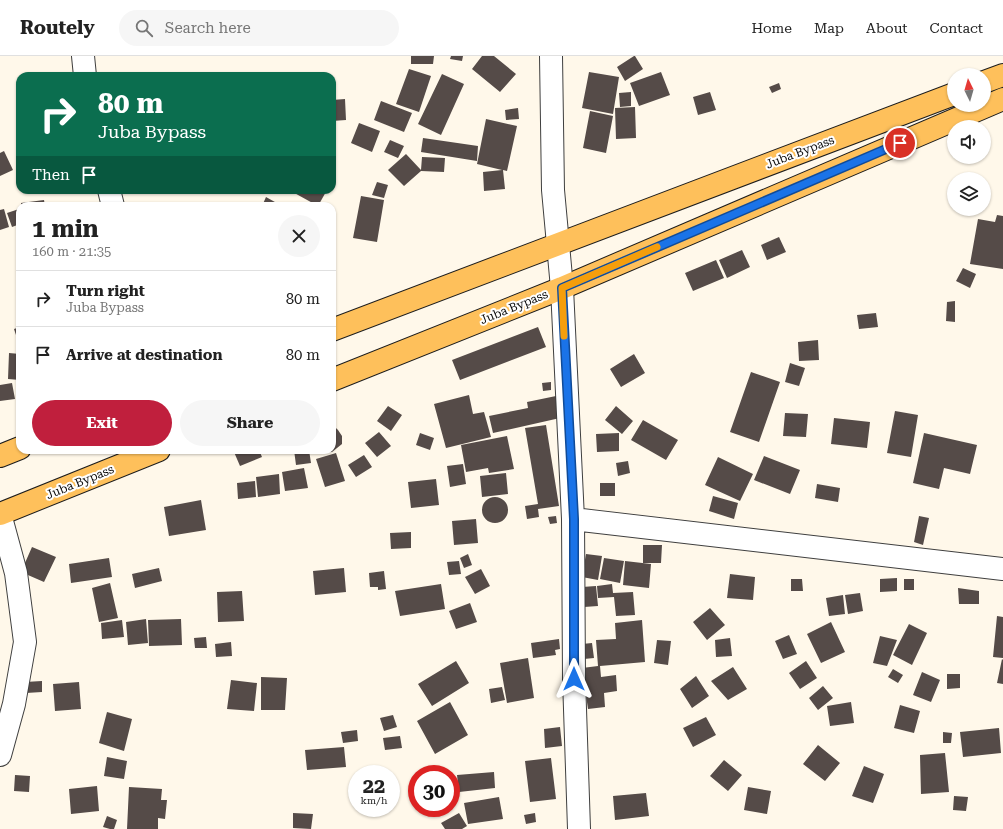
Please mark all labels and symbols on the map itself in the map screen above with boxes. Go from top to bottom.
north arrow [947,68,991,112]
pin [883,126,917,160]
street label: Juba Bypass [764,132,836,171]
street label: Juba Bypass [478,287,550,327]
street label: Juba Bypass [44,462,116,502]
position arrow [553,658,595,700]
speed limit sign: 30 [408,765,460,817]

